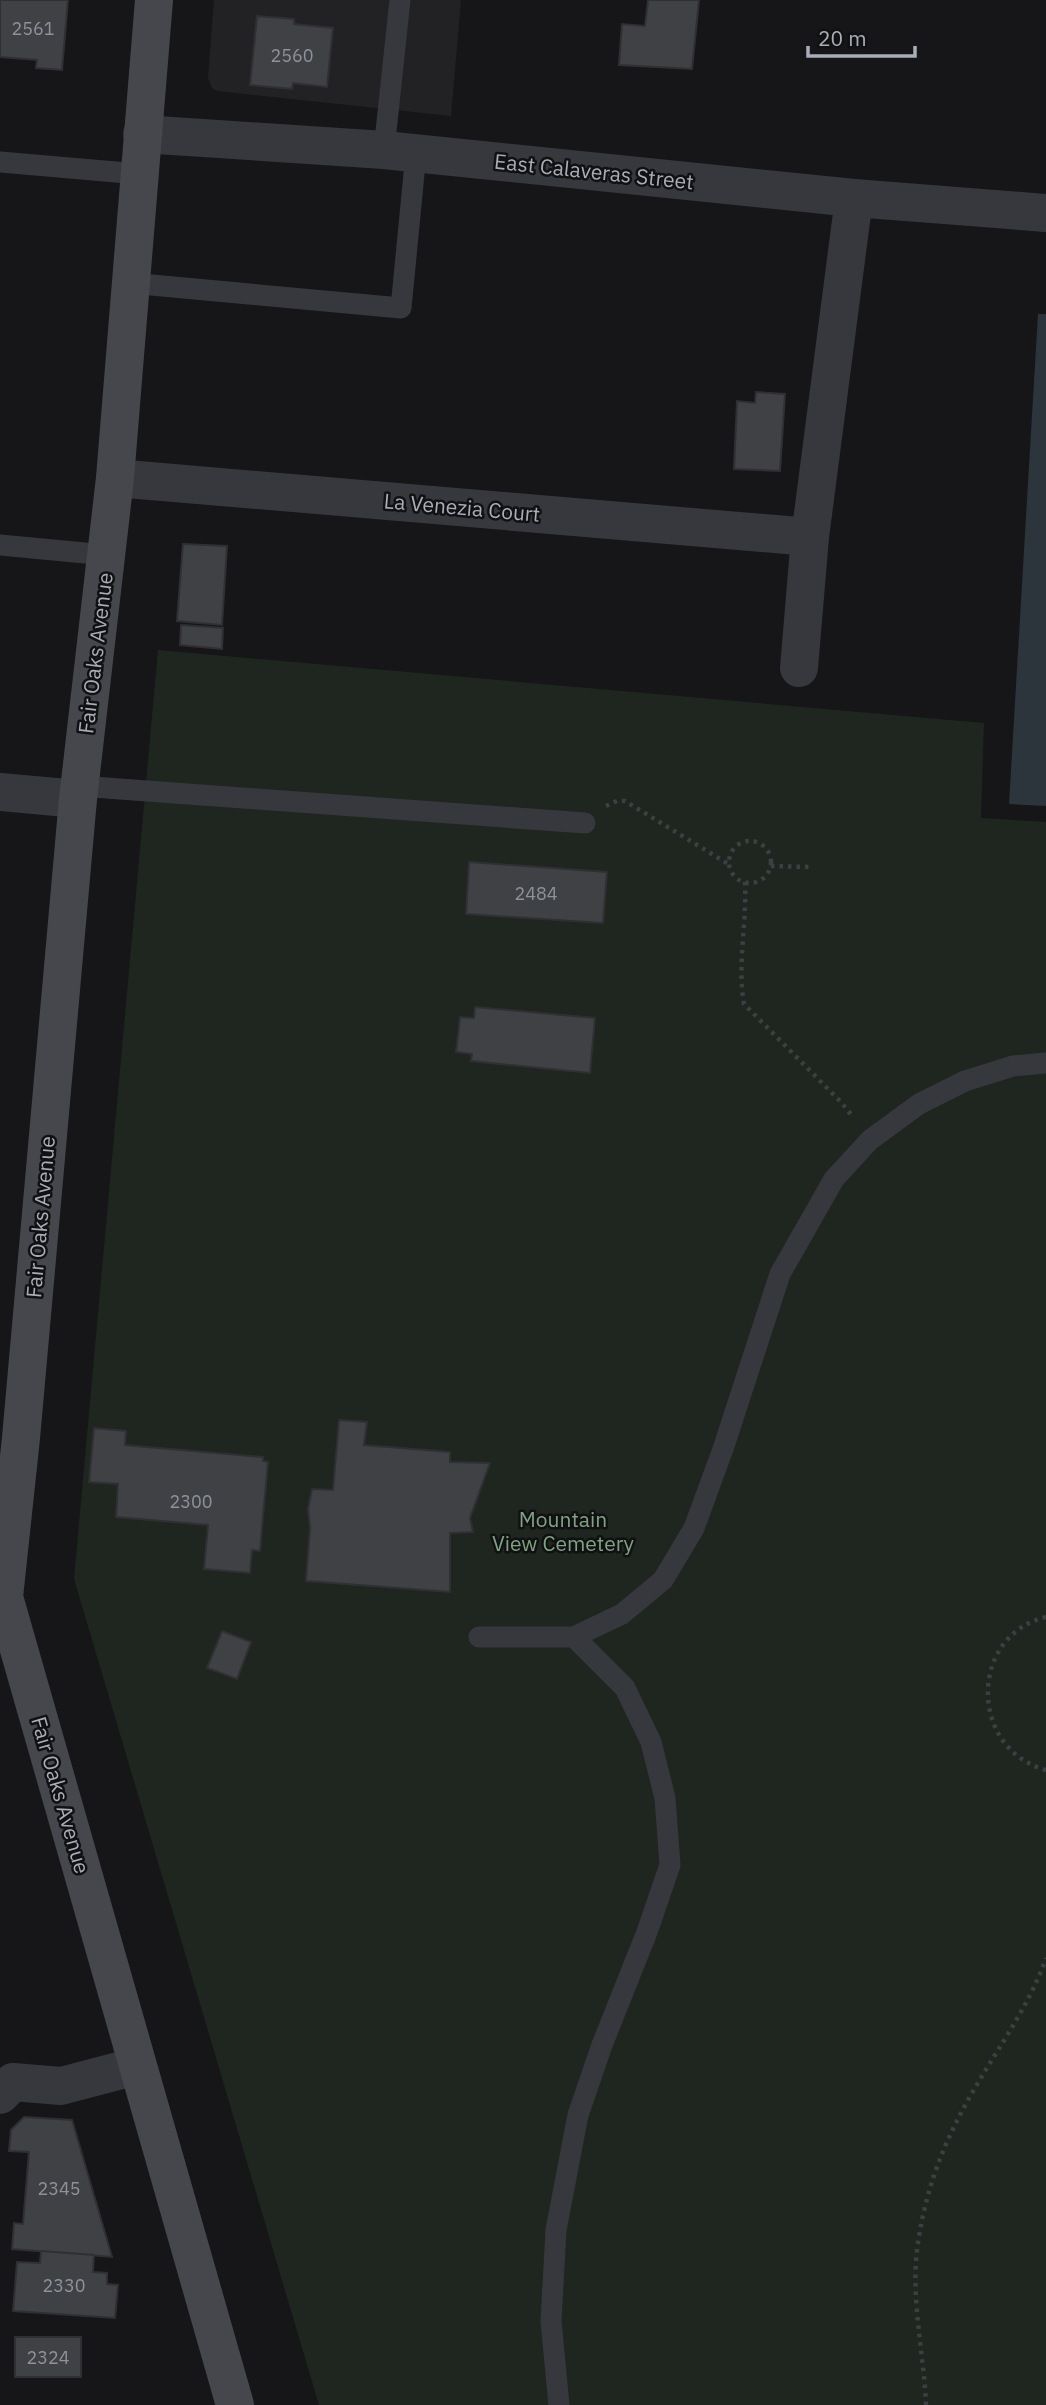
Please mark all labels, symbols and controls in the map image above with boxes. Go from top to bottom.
scale bar [808,14,915,58]
house number: 2561 [11,17,55,40]
text: 20 m [818,24,867,52]
house number: 2560 [270,44,314,67]
street label: East Calaveras Street [493,147,695,195]
street label: La Venezia Court [383,486,541,528]
street label: Fair Oaks Avenue [71,571,119,735]
house number: 2484 [514,882,558,905]
street label: Fair Oaks Avenue [19,1135,61,1299]
house number: 2300 [169,1490,213,1513]
park label: Mountain View Cemetery [492,1505,635,1557]
street label: Fair Oaks Avenue [25,1713,97,1877]
house number: 2345 [37,2177,81,2200]
house number: 2330 [42,2274,86,2297]
house number: 2324 [26,2346,70,2369]

